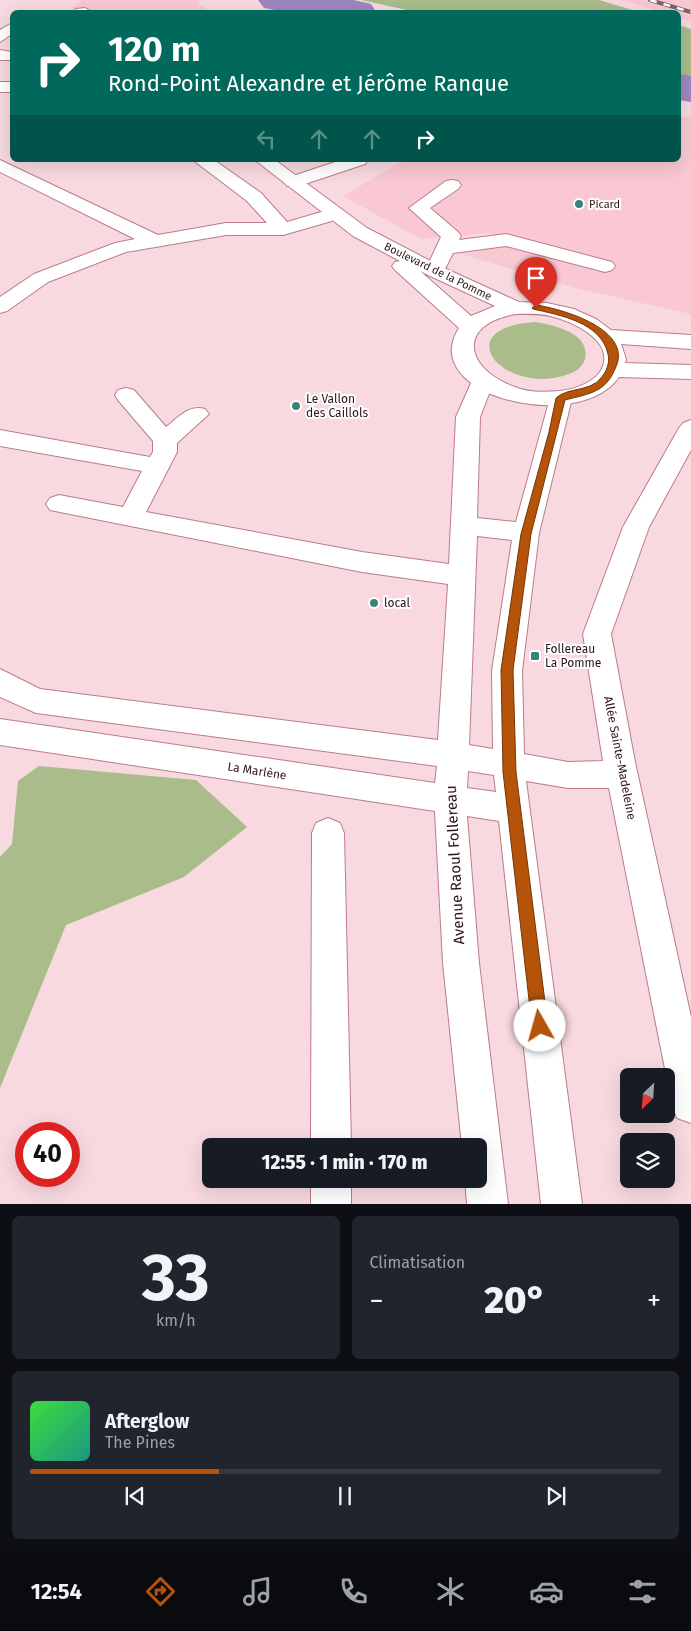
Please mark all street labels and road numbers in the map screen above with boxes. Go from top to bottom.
street label: Boulevard de la Pomme [382,240,494,303]
street label: Allée Sainte-Madeleine [601,695,639,821]
street label: La Marlène [226,759,288,783]
street label: Avenue Raoul Follereau [442,785,468,945]

